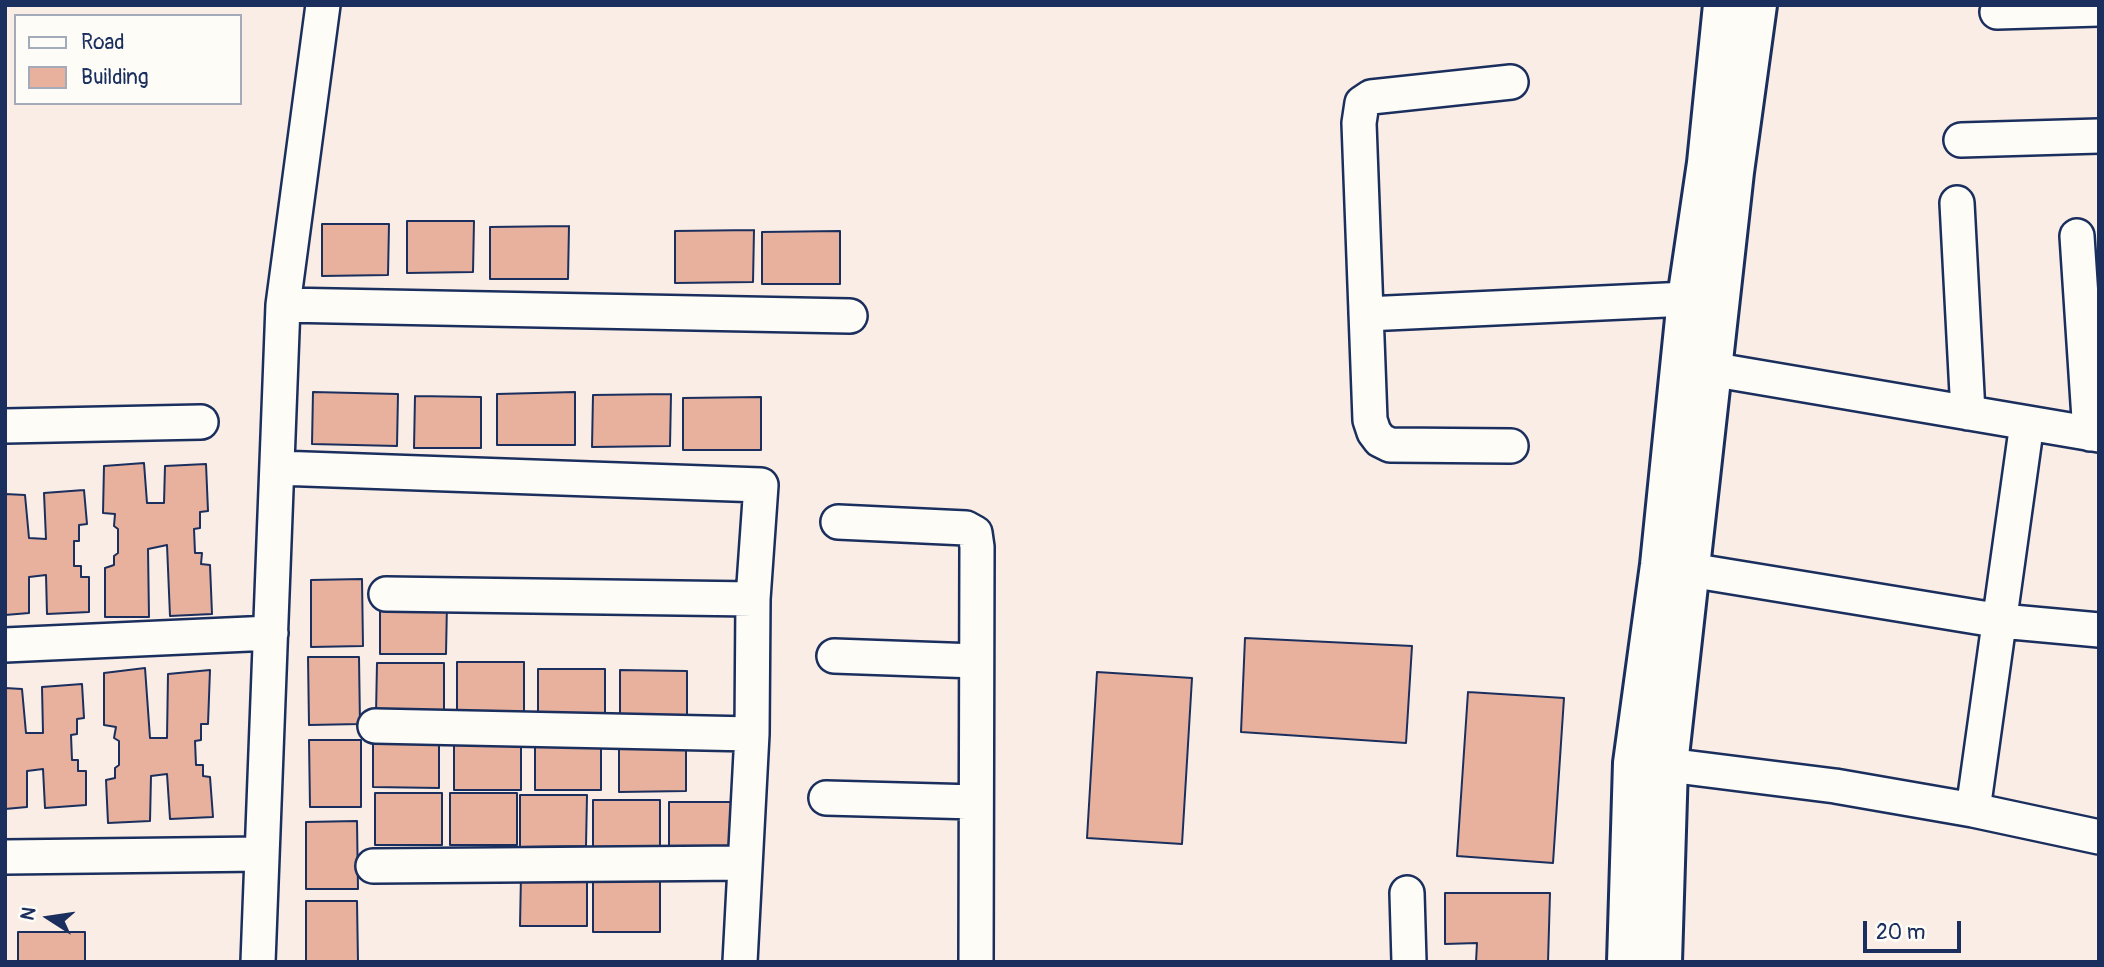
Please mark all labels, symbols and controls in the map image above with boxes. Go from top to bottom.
legend [14,14,242,105]
text: Road [81,29,125,56]
text: Building [81,64,148,91]
north arrow [14,883,84,953]
text: N [15,905,42,922]
scale bar [1866,908,1964,952]
text: 20 m [1876,919,1925,946]

